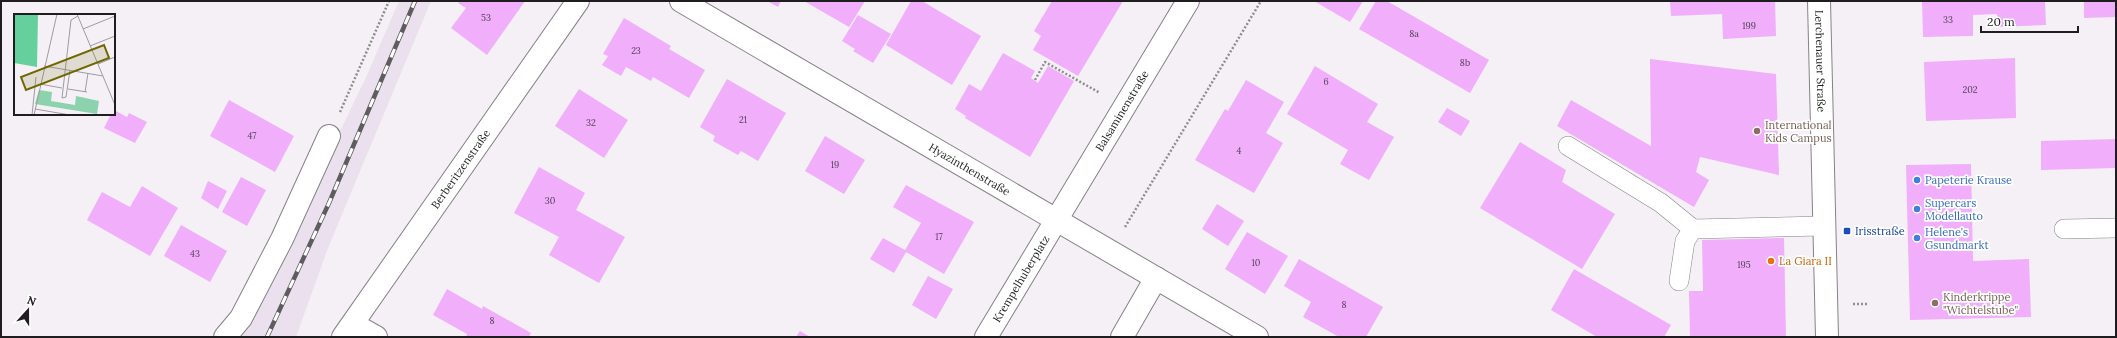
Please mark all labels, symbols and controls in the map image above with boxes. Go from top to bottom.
scale bar [1981,8,2078,34]
street label: Lerchenauer Straße [1812,10,1829,112]
house number: 53 [481,12,491,23]
inset map [14,14,115,115]
house number: 33 [1943,14,1953,25]
text: 20 m [1987,14,2015,29]
house number: 199 [1742,20,1756,31]
house number: 8a [1409,28,1419,39]
house number: 23 [631,45,641,56]
house number: 8b [1460,57,1470,68]
street label: Balsaminenstraße [1092,68,1152,154]
house number: 6 [1323,76,1329,87]
house number: 202 [1962,84,1978,95]
house number: 21 [739,114,747,125]
house number: 32 [586,117,596,128]
place label: International Kids Campus [1765,118,1832,145]
marker: International Kids Campus [1752,126,1762,136]
street label: Berberitzenstraße [428,127,493,211]
house number: 47 [247,130,257,141]
street label: Hyazinthenstraße [926,140,1013,199]
house number: 4 [1237,145,1242,156]
house number: 19 [831,159,839,170]
place label: Papeterie Krause [1925,173,2012,187]
marker: Papeterie Krause [1912,175,1922,185]
house number: 30 [545,195,556,206]
place label: Supercars Modellauto [1925,196,1983,223]
marker: Supercars Modellauto [1912,204,1922,214]
place label: Irisstraße [1855,224,1905,238]
place label: Helene's Gsundmarkt [1925,225,1989,252]
marker: Irisstraße [1842,226,1852,236]
house number: 17 [935,231,943,242]
street label: Krempelhuberplatz [990,232,1053,325]
marker: Helene's Gsundmarkt [1912,233,1922,243]
house number: 43 [190,248,200,259]
place label: La Giara II [1779,254,1832,268]
marker: La Giara II [1766,256,1776,266]
house number: 10 [1252,257,1261,268]
house number: 195 [1737,259,1751,270]
north arrow [8,290,48,330]
place label: Kinderkrippe "Wichtelstube" [1943,290,2018,317]
text: N [25,293,39,309]
marker: Kinderkrippe "Wichtelstube" [1930,298,1940,308]
house number: 8 [1341,299,1347,310]
house number: 8 [489,315,495,326]

